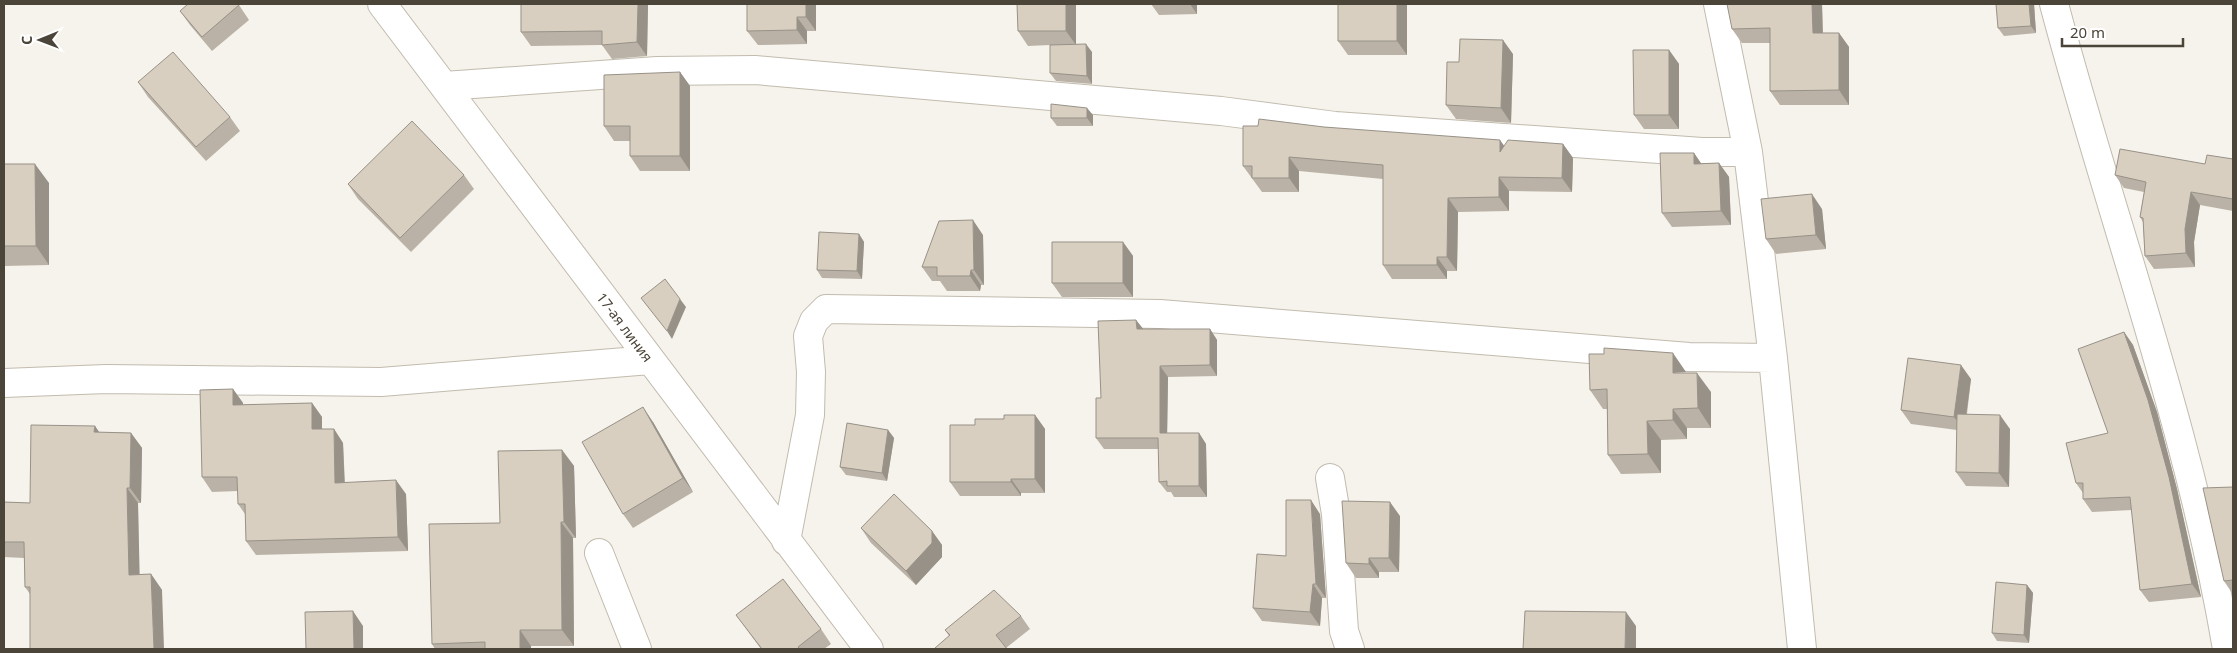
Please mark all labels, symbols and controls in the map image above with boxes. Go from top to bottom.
north arrow [15,15,65,65]
scale bar [2062,15,2183,47]
text: 20 m [2070,22,2105,42]
text: С [17,36,36,45]
street label: 17-ая линия [593,288,657,366]

